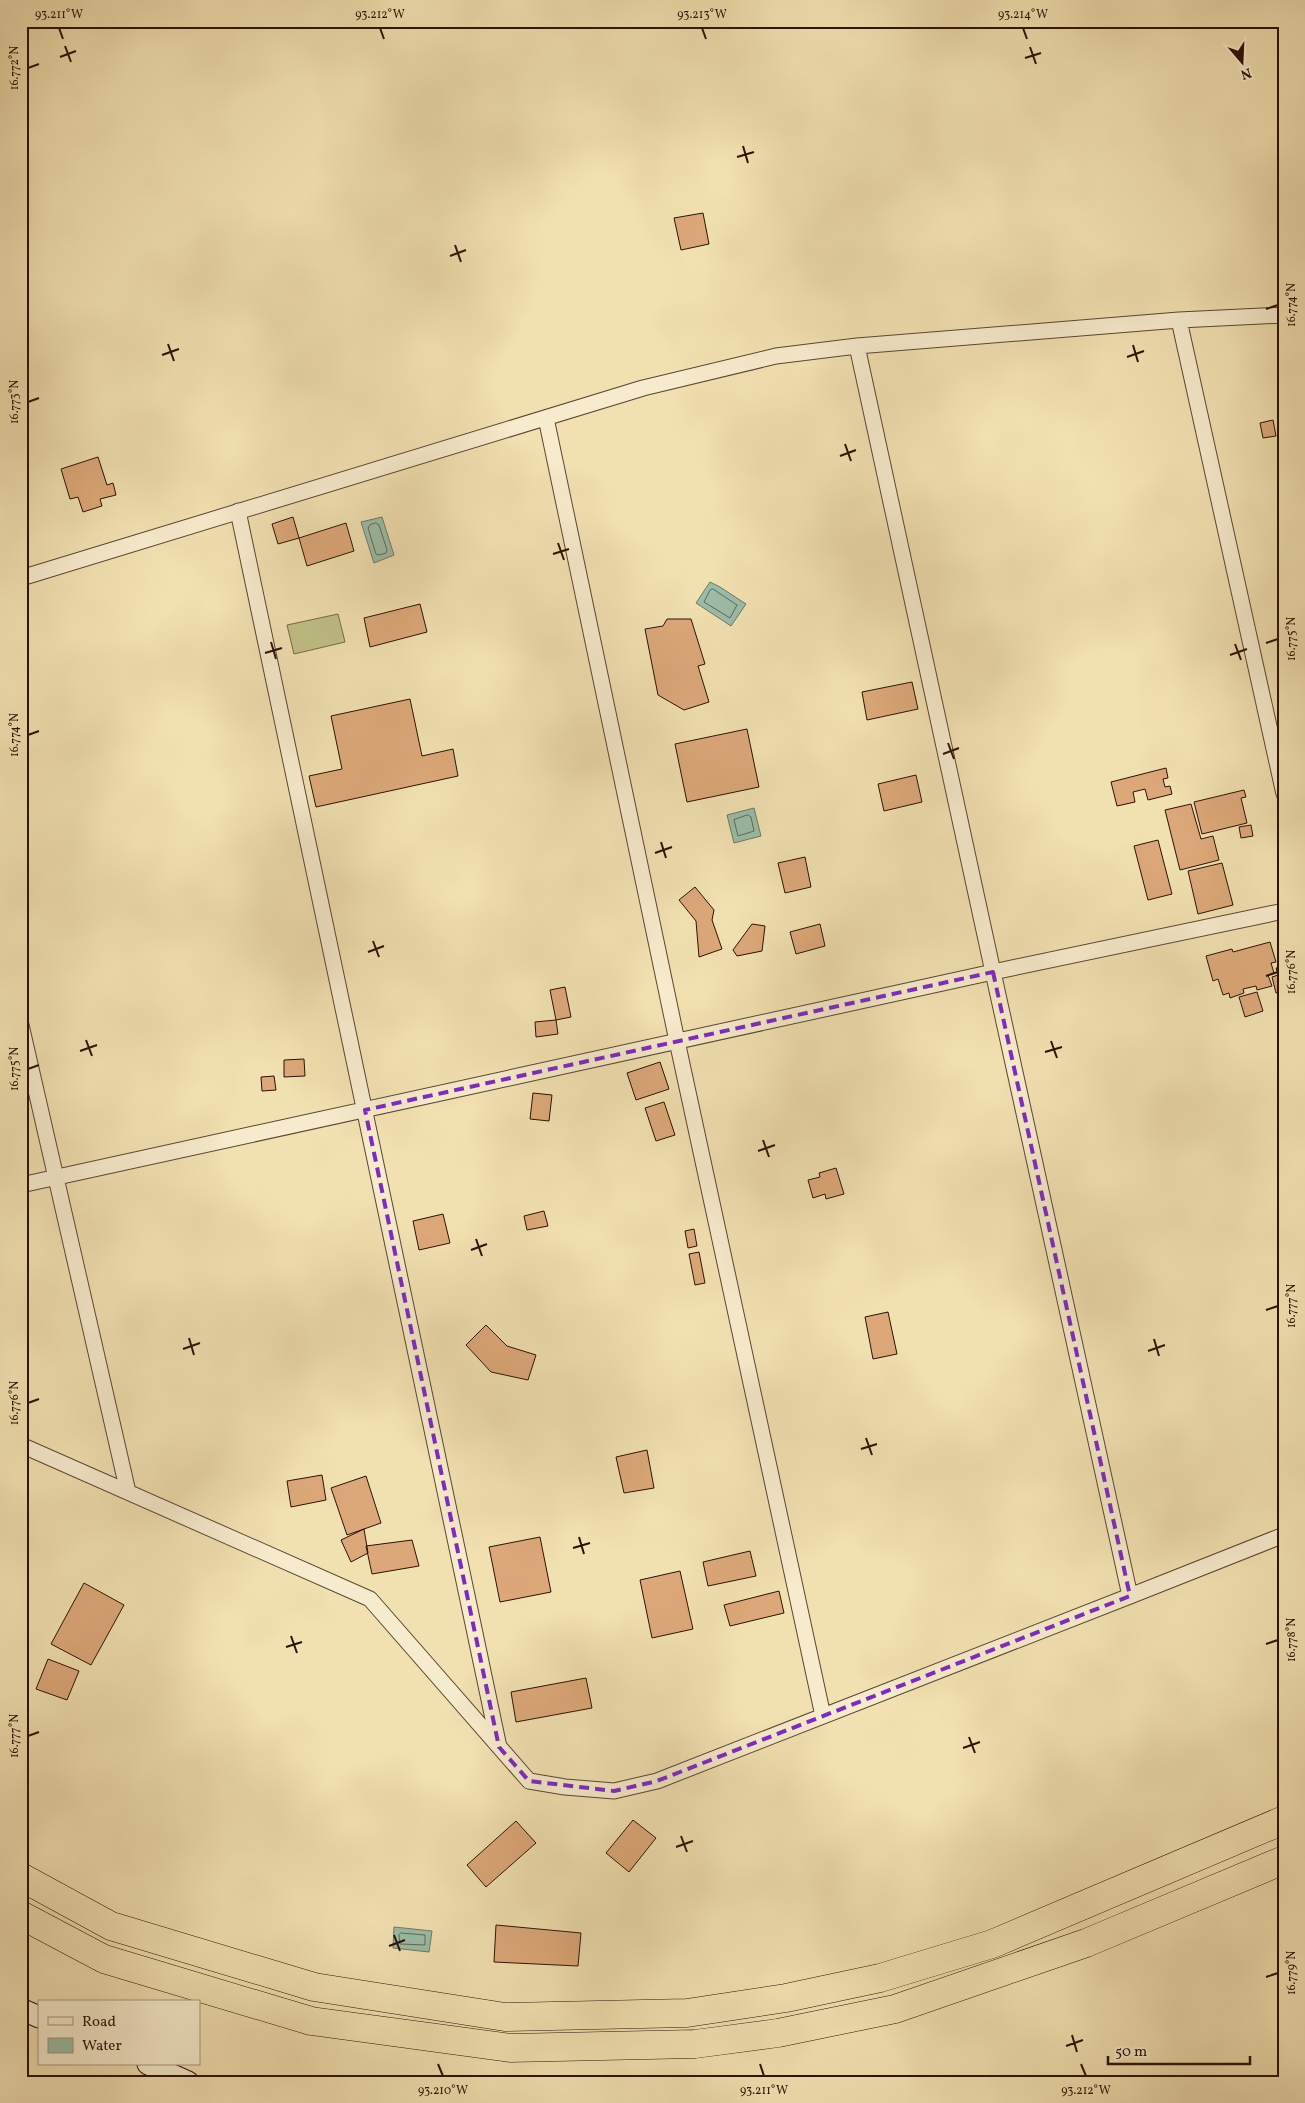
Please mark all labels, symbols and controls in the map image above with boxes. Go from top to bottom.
text: 93.211°W [35,7,83,23]
text: 93.212°W [355,7,405,23]
text: 93.213°W [677,7,727,23]
text: 93.214°W [998,7,1048,23]
north arrow [1218,38,1268,88]
text: 16.772°N [7,46,23,90]
text: N [1238,62,1254,84]
text: 16.774°N [1284,283,1300,327]
text: 16.773°N [7,380,23,424]
text: 16.775°N [1284,617,1300,661]
text: 16.774°N [7,713,23,757]
text: 16.776°N [1284,950,1300,994]
text: 16.775°N [7,1047,23,1091]
text: 16.777°N [1284,1284,1300,1328]
text: 16.776°N [7,1381,23,1425]
text: 16.778°N [1284,1618,1300,1662]
text: 16.777°N [7,1714,23,1758]
text: 16.779°N [1284,1951,1300,1995]
legend [38,2000,200,2066]
text: Road [82,2012,116,2033]
scale bar [1108,2033,1250,2065]
text: Water [82,2036,122,2057]
text: 50 m [1115,2042,1147,2063]
text: 93.210°W [418,2083,468,2099]
text: 93.211°W [740,2083,788,2099]
text: 93.212°W [1061,2083,1111,2099]

